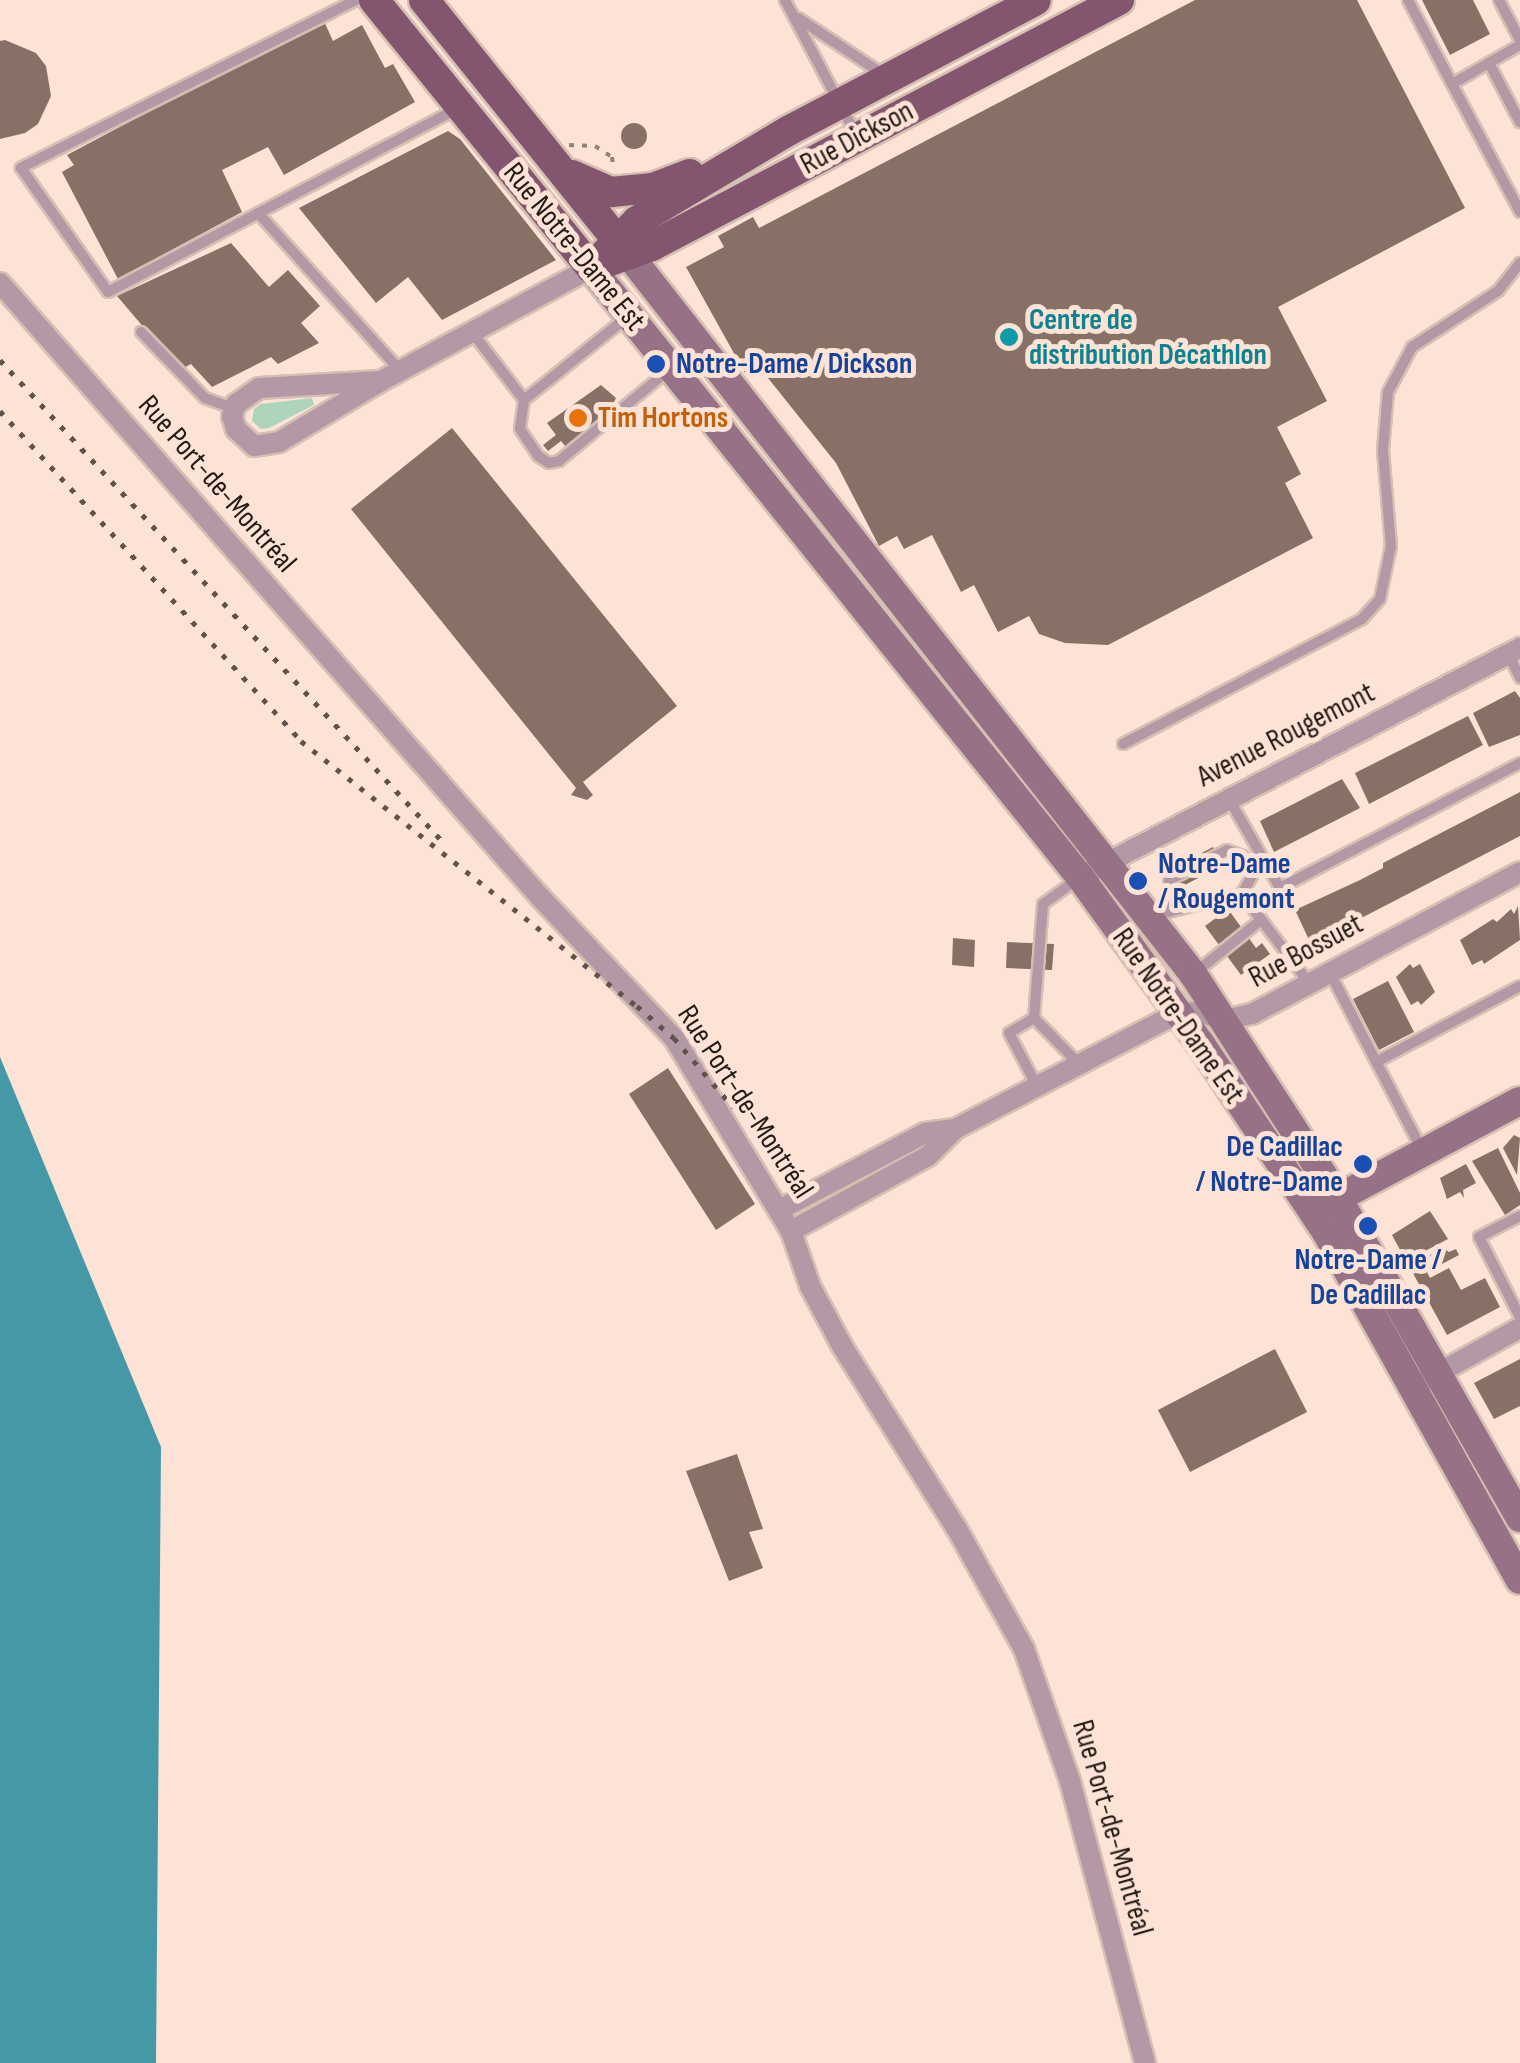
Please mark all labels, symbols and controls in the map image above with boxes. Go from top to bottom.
street label: Rue Dickson [794,93,920,183]
street label: Rue Notre-Dame Est [495,156,653,338]
place label: Centre de distribution Décathlon [1029,302,1267,372]
marker: Centre de distribution Décathlon [998,326,1020,348]
place label: Notre-Dame / Dickson [676,346,912,382]
marker: Notre-Dame / Dickson [645,353,667,375]
street label: Rue Port-de-Montréal [130,388,304,580]
place label: Tim Hortons [598,400,728,436]
marker: Tim Hortons [567,407,589,429]
street label: Avenue Rougemont [1191,675,1381,795]
place label: Notre-Dame / Rougemont [1158,846,1295,916]
marker: Notre-Dame / Rougemont [1127,870,1149,892]
street label: Rue Bossuet [1243,906,1369,996]
street label: Rue Notre-Dame Est [1104,921,1252,1111]
street label: Rue Port-de-Montréal [669,999,821,1205]
place label: De Cadillac / Notre-Dame [1196,1129,1343,1200]
marker: De Cadillac / Notre-Dame [1352,1153,1374,1175]
marker: Notre-Dame / De Cadillac [1357,1215,1379,1237]
place label: Notre-Dame / De Cadillac [1294,1242,1442,1312]
street label: Rue Port-de-Montréal [1064,1716,1160,1940]

